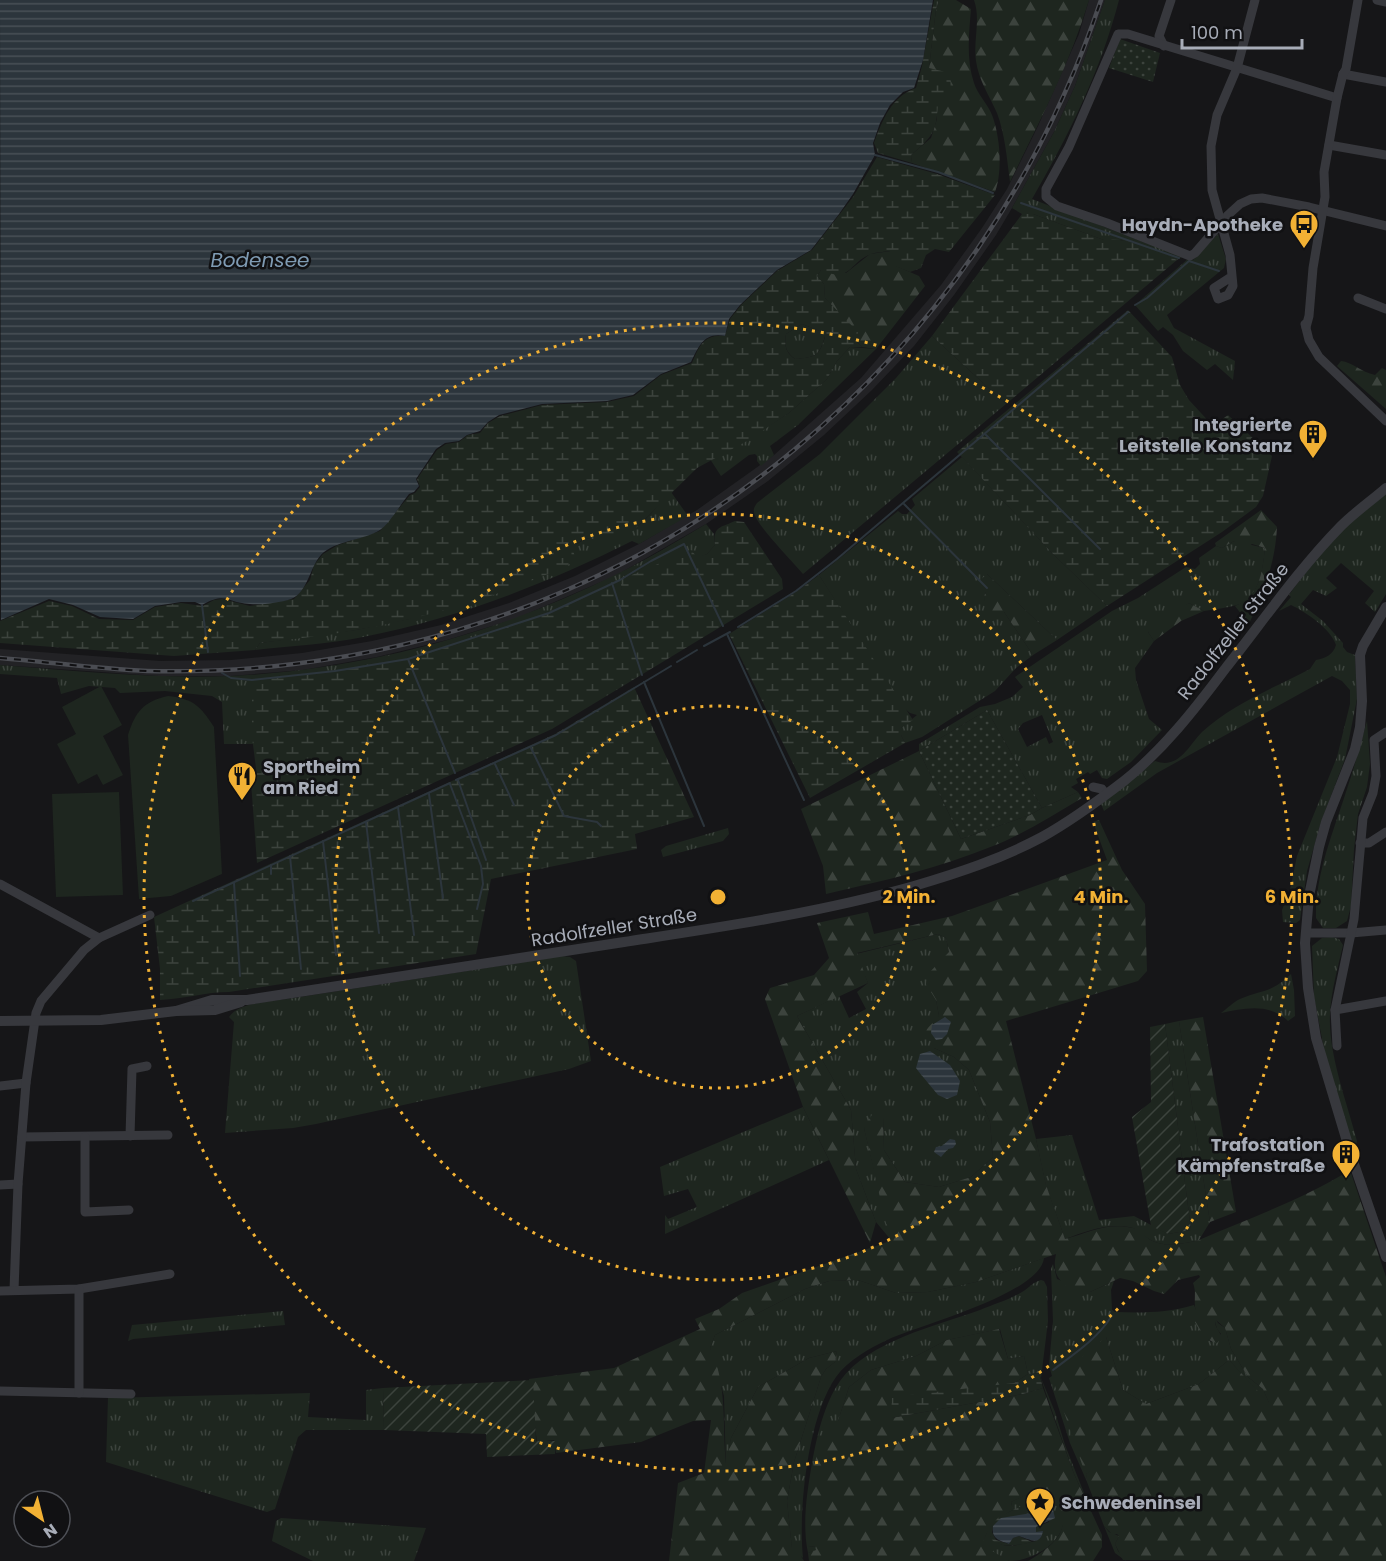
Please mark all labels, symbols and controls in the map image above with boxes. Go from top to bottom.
scale bar [1182,12,1302,50]
text: 100 m [1191,20,1243,45]
bus stop icon: Haydn-Apotheke [1288,208,1320,250]
place label: Haydn-Apotheke [1122,212,1283,237]
water label: Bodensee [210,246,310,274]
place label: Integrierte Leitstelle Konstanz [1119,412,1292,458]
building icon: Integrierte Leitstelle Konstanz [1297,418,1329,460]
street label: Radolfzeller Straße [1172,557,1294,705]
place label: Sportheim am Ried [263,754,360,800]
restaurant icon: Sportheim am Ried [226,760,258,802]
text: 2 Min. [882,884,936,909]
text: 4 Min. [1073,884,1129,909]
text: 6 Min. [1265,884,1319,909]
centre of rings [708,887,728,907]
street label: Radolfzeller Straße [529,902,699,952]
place label: Trafostation Kämpfenstraße [1177,1132,1325,1178]
building icon: Trafostation Kämpfenstraße [1330,1138,1362,1180]
place icon: Schwedeninsel [1024,1486,1056,1528]
north arrow [12,1489,72,1549]
place label: Schwedeninsel [1061,1490,1201,1515]
text: N [39,1518,62,1544]

